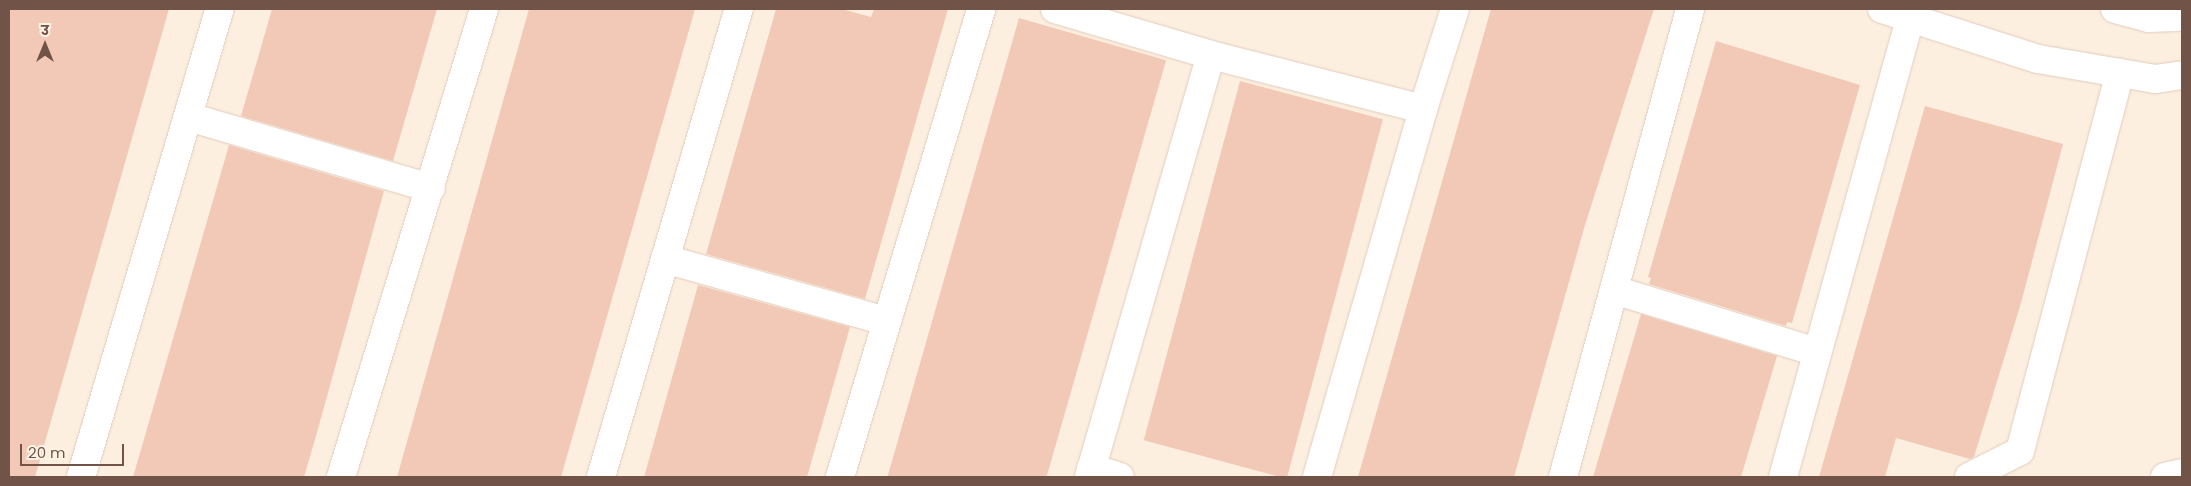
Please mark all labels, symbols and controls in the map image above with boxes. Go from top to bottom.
north arrow [20,20,70,70]
text: उ [41,20,49,40]
scale bar [22,434,126,466]
text: 20 m [28,442,66,463]

